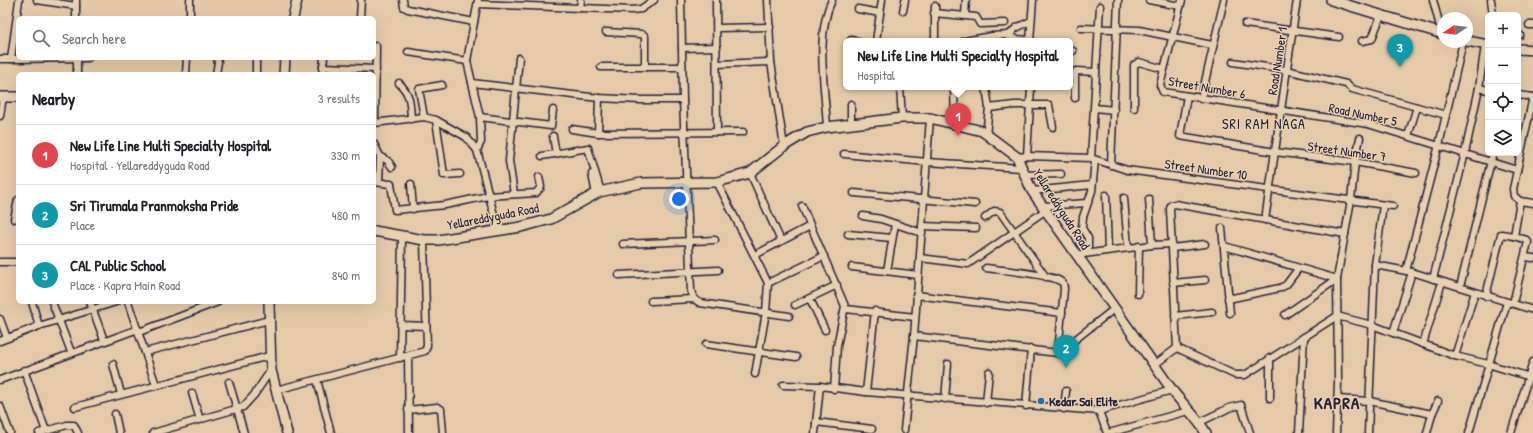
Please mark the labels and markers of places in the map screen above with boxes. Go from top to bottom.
pin: 3 [1387,34,1413,67]
pin: 1 [945,103,971,136]
pin: 2 [1053,335,1079,368]
place label: Kedar Sai Elite [1049,392,1119,410]
marker: Kedar Sai Elite [1036,396,1046,406]

